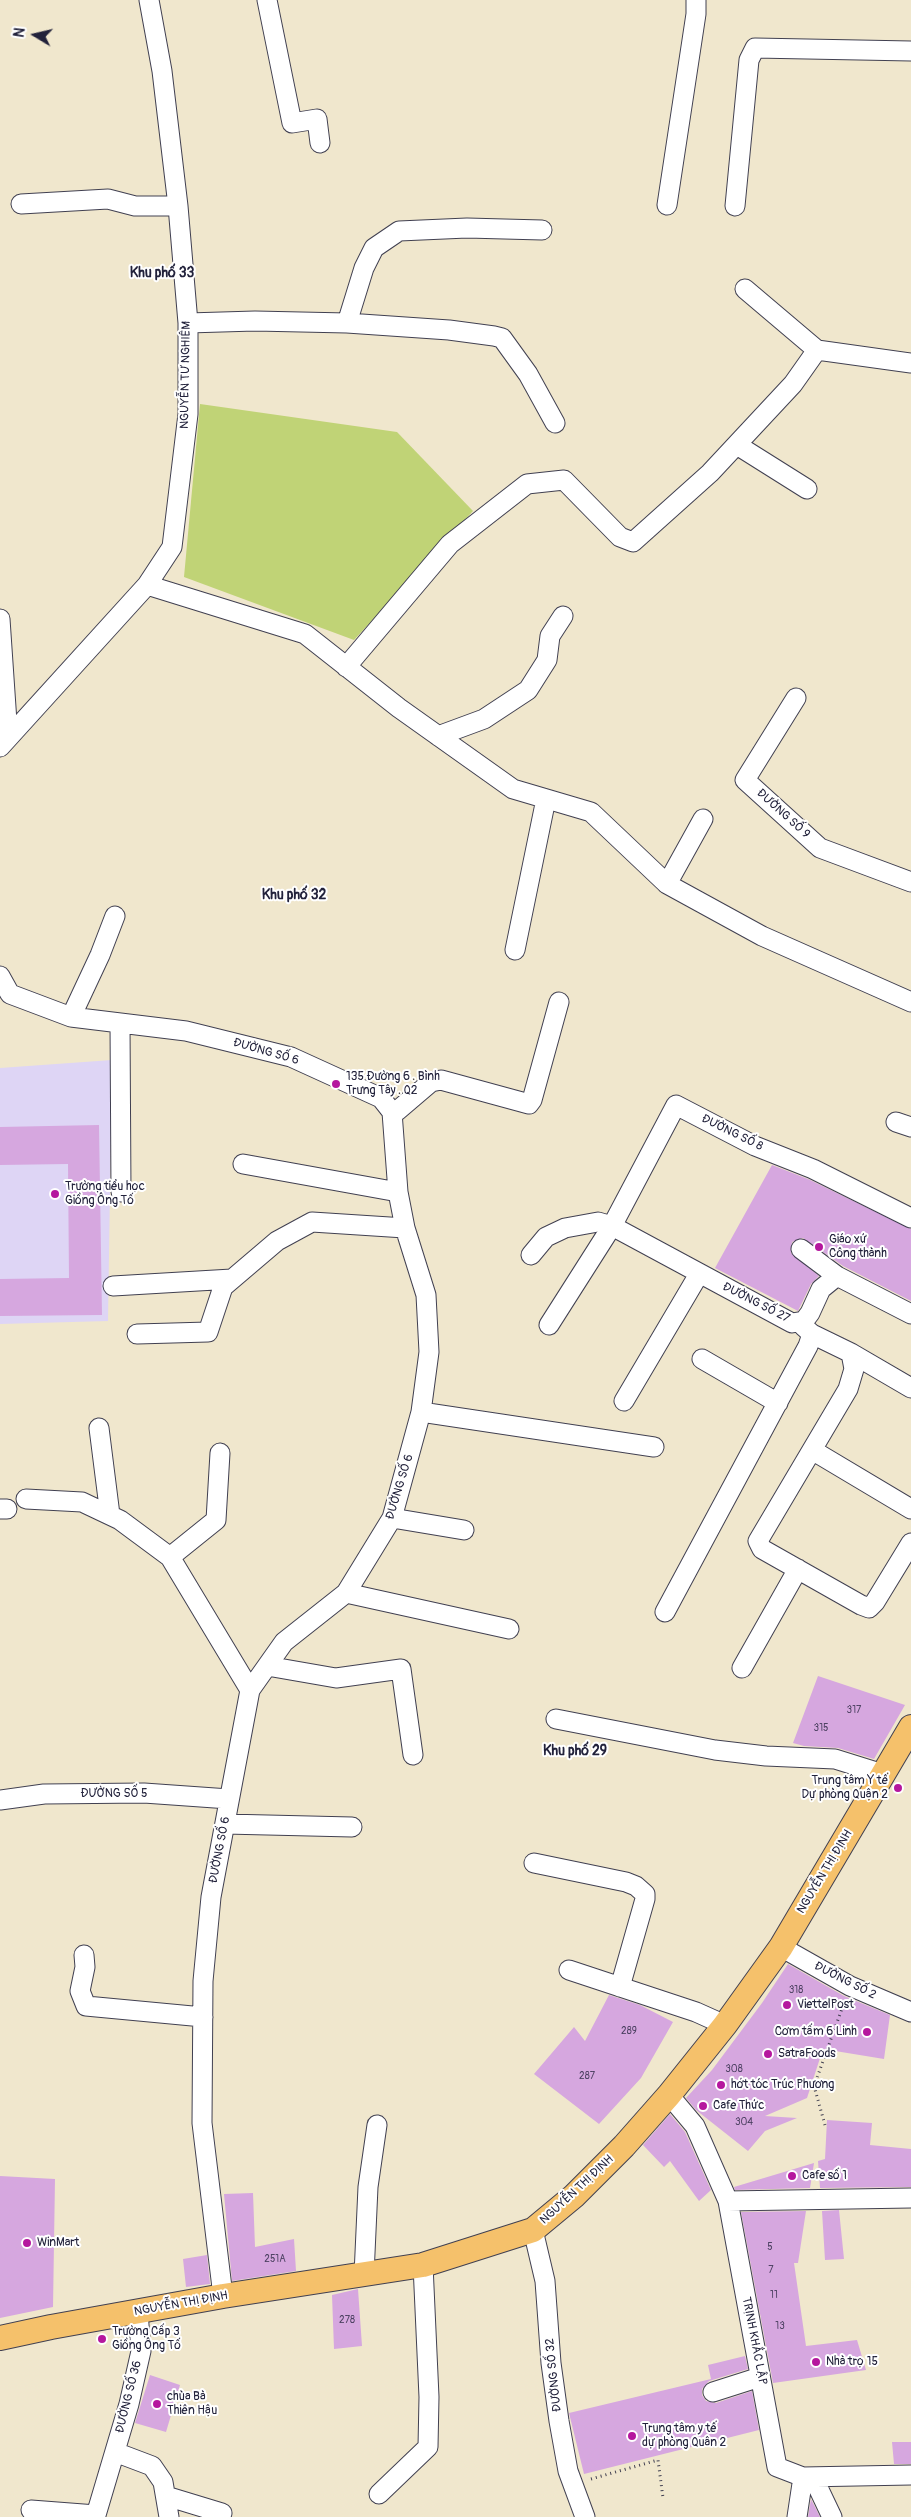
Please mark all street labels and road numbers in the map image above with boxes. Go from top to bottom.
street label: NGUYỄN TƯ NGHIÊM [178,321,194,429]
street label: ĐƯỜNG SỐ 9 [753,786,813,842]
street label: ĐƯỜNG SỐ 6 [231,1036,301,1068]
street label: ĐƯỜNG SỐ 8 [699,1112,765,1154]
street label: ĐƯỜNG SỐ 27 [720,1280,792,1326]
street label: ĐƯỜNG SỐ 6 [383,1453,417,1521]
street label: ĐƯỜNG SỐ 5 [80,1787,148,1801]
street label: ĐƯỜNG SỐ 6 [206,1815,234,1885]
street label: NGUYỄN THỊ ĐỊNH [794,1828,856,1916]
street label: ĐƯỜNG SỐ 2 [812,1959,878,2003]
street label: NGUYỄN THỊ ĐỊNH [537,2152,617,2228]
street label: NGUYỄN THỊ ĐỊNH [133,2289,229,2319]
street label: TRỊNH KHẮC LẬP [738,2296,770,2386]
street label: ĐƯỜNG SỐ 32 [543,2337,565,2413]
street label: ĐƯỜNG SỐ 36 [113,2359,145,2435]

